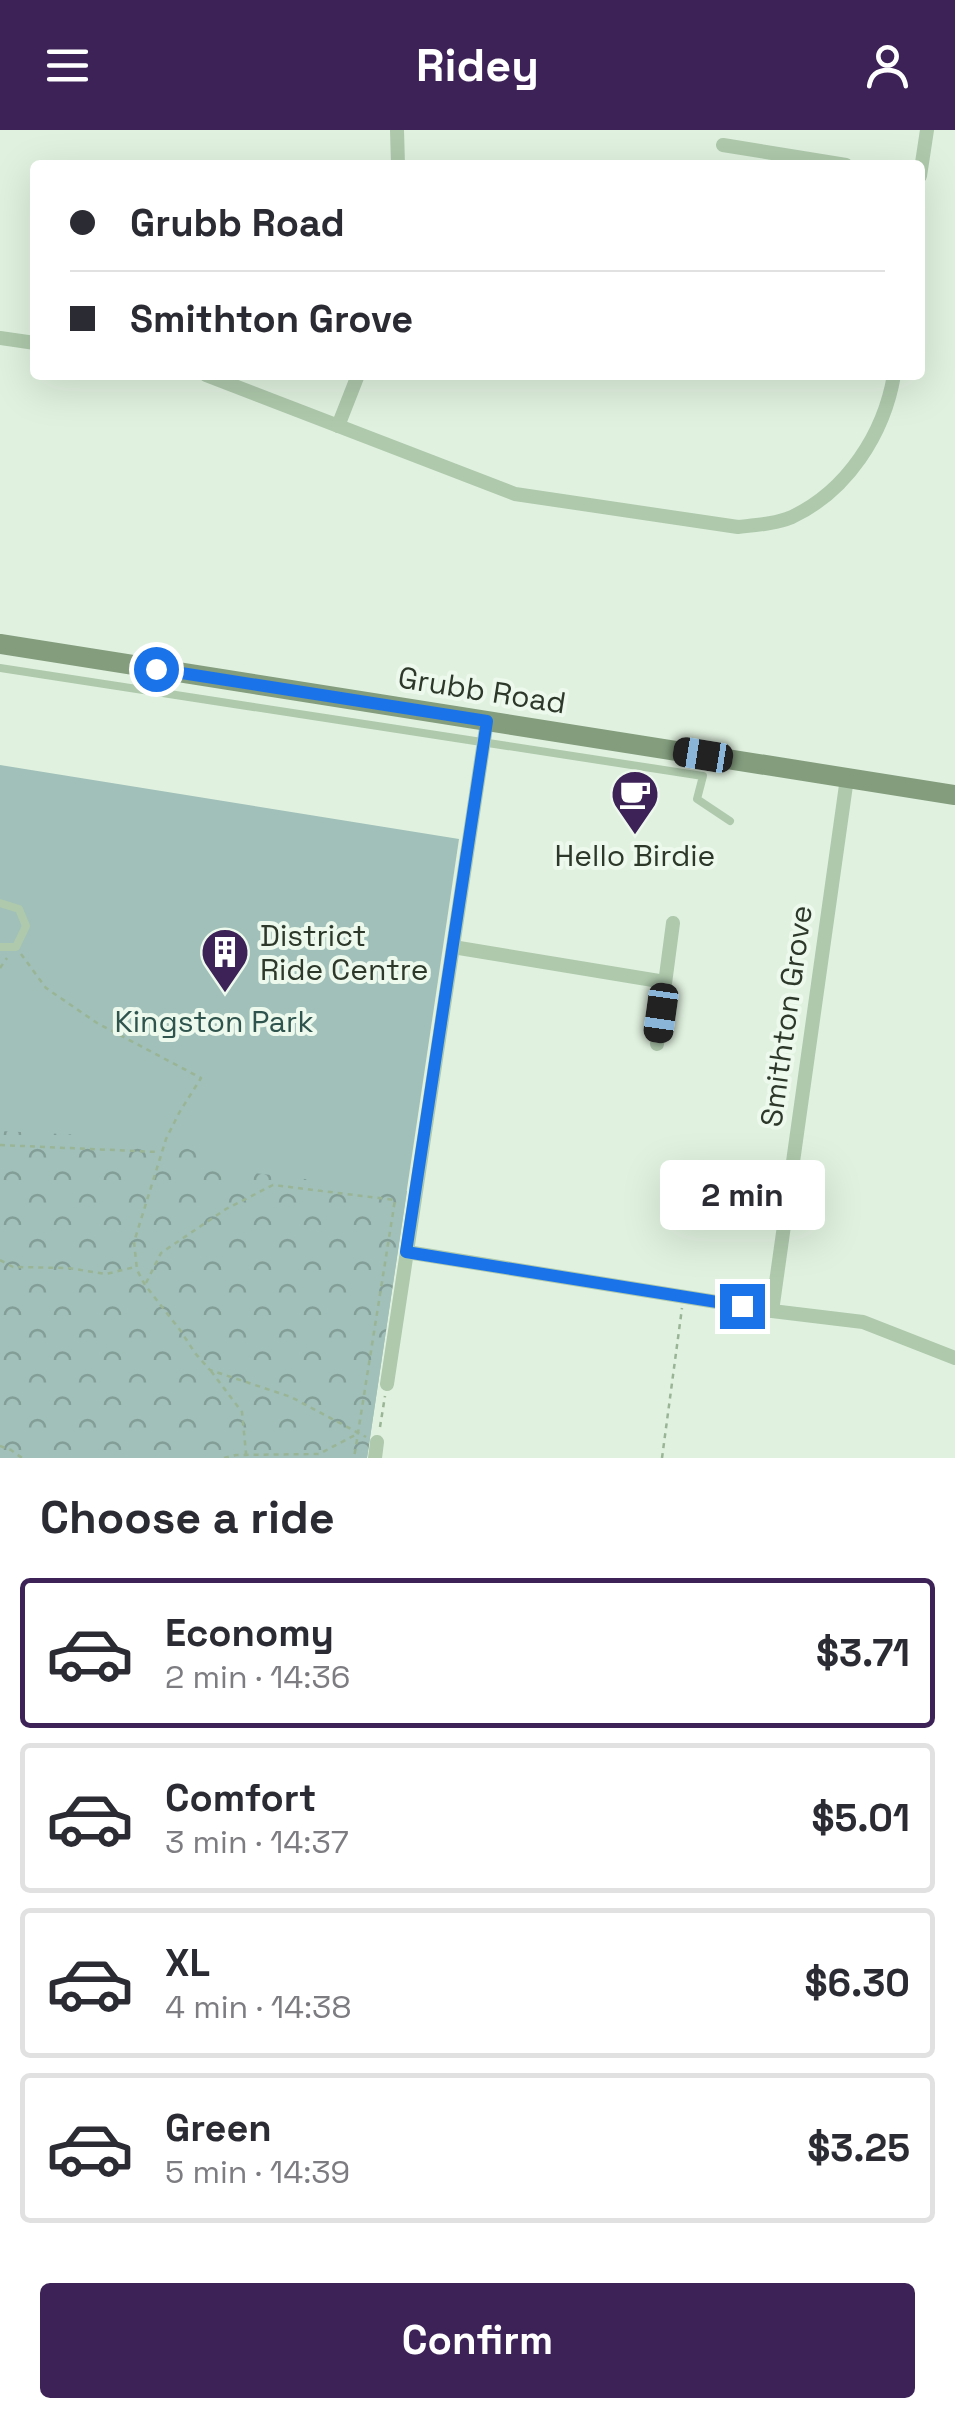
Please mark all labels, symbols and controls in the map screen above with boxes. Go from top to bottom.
text: Ridey [416,37,539,94]
icon: menu [40,38,95,93]
icon: person [860,38,915,93]
text: Grubb Road [130,199,345,247]
text: Smithton Grove [130,295,413,343]
route start [134,647,179,692]
street label: Grubb Road [395,657,569,723]
car [671,735,735,775]
cafe icon: Hello Birdie [609,768,661,836]
place label: Hello Birdie [555,836,715,875]
street label: Smithton Grove [751,903,821,1129]
place label: District Ride Centre [260,916,428,989]
building icon: District Ride Centre [199,926,251,994]
car [642,981,680,1045]
park label: Kingston Park [114,1002,314,1041]
callout: 2 min [660,1161,824,1231]
text: 2 min [701,1175,784,1215]
route end [720,1284,765,1329]
text: Choose a ride [40,1489,335,1546]
icon: car [45,1608,135,1698]
text: Economy [165,1609,334,1657]
text: $3.71 [816,1629,910,1677]
text: 2 min · 14:36 [165,1657,350,1697]
icon: car [45,1773,135,1863]
text: Comfort [165,1774,316,1822]
text: $5.01 [812,1794,910,1842]
text: 3 min · 14:37 [165,1822,349,1862]
icon: car [45,1938,135,2028]
text: XL [165,1939,210,1987]
text: $6.30 [805,1959,910,2007]
text: 4 min · 14:38 [165,1987,351,2027]
icon: car [45,2103,135,2193]
text: Green [165,2104,272,2152]
text: $3.25 [807,2124,910,2172]
text: 5 min · 14:39 [165,2152,350,2192]
button: Confirm [40,2283,915,2398]

